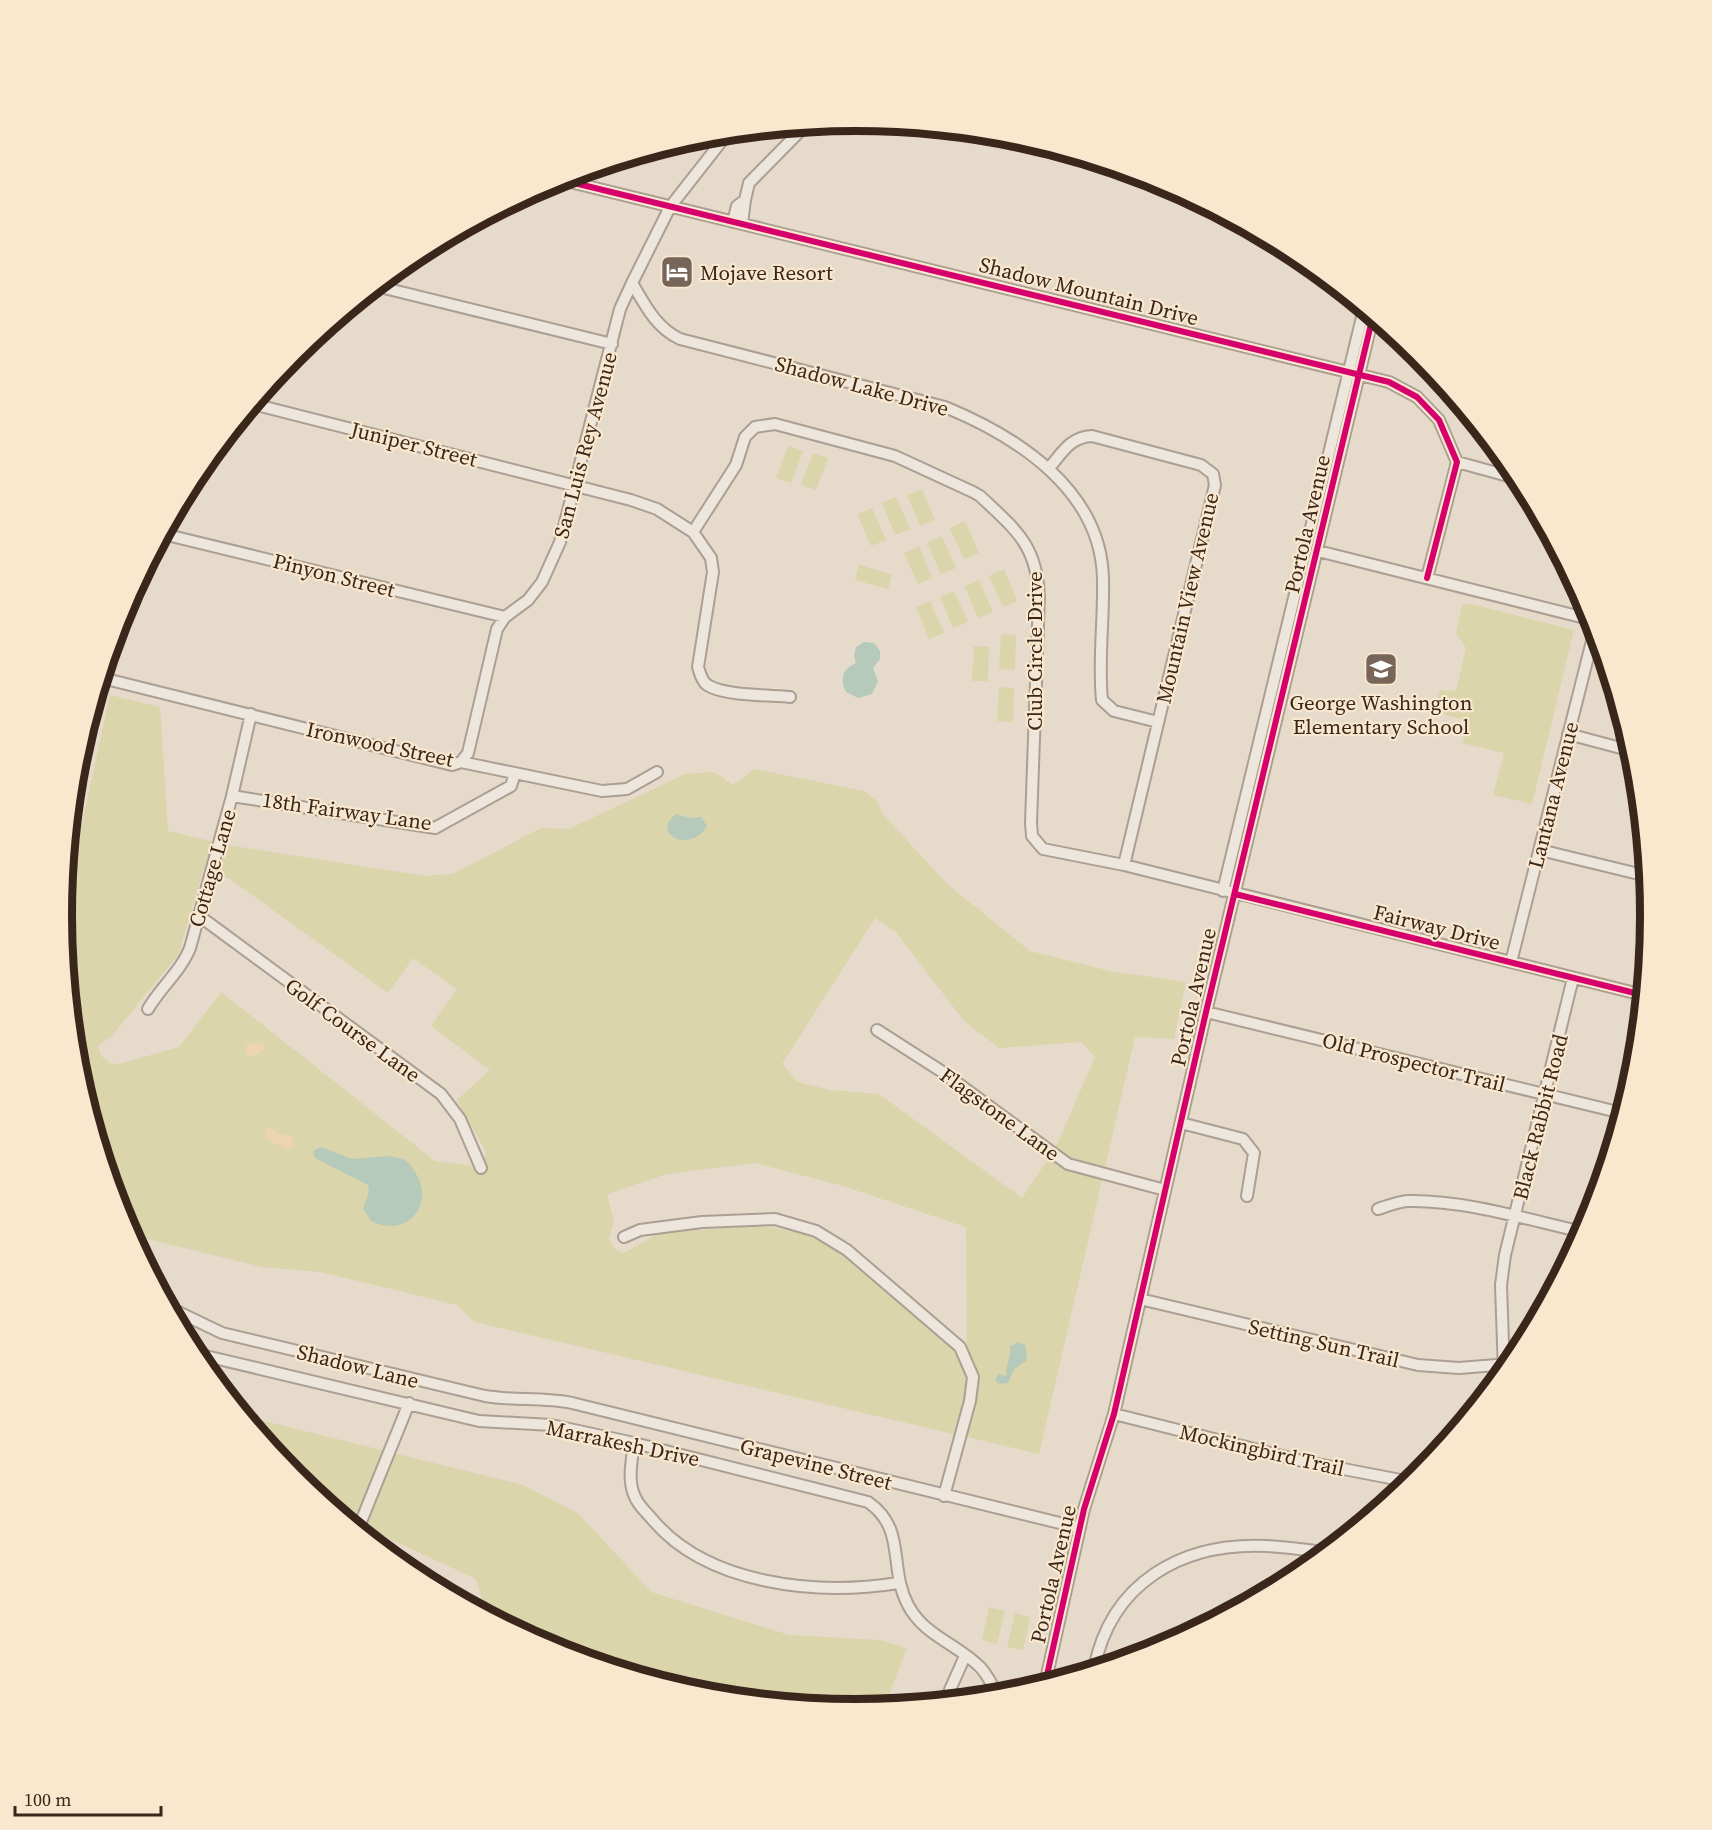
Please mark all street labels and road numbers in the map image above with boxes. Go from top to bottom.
street label: Shadow Mountain Drive [976,250,1202,332]
street label: San Luis Rey Avenue [546,349,624,541]
street label: Shadow Lake Drive [772,349,952,423]
street label: Juniper Street [347,414,480,474]
street label: Portola Avenue [1277,452,1337,596]
street label: Mountain View Avenue [1149,490,1225,706]
street label: Pinyon Street [270,546,398,604]
street label: Club Circle Drive [1020,571,1049,731]
street label: Ironwood Street [304,714,456,774]
street label: Lantana Avenue [1521,719,1585,871]
street label: 18th Fairway Lane [260,785,434,837]
street label: Cottage Lane [181,806,243,930]
street label: Fairway Drive [1371,897,1503,957]
street label: Portola Avenue [1163,925,1223,1069]
street label: Golf Course Lane [279,971,427,1089]
street label: Old Prospector Trail [1319,1025,1509,1099]
street label: Black Rabbit Road [1505,1031,1575,1203]
street label: Flagstone Lane [934,1061,1066,1167]
street label: Setting Sun Trail [1246,1312,1402,1374]
street label: Shadow Lane [294,1337,422,1395]
street label: Marrakesh Drive [544,1413,702,1473]
street label: Mockingbird Trail [1177,1417,1347,1483]
street label: Grapevine Street [737,1431,895,1497]
street label: Portola Avenue [1023,1502,1083,1646]

